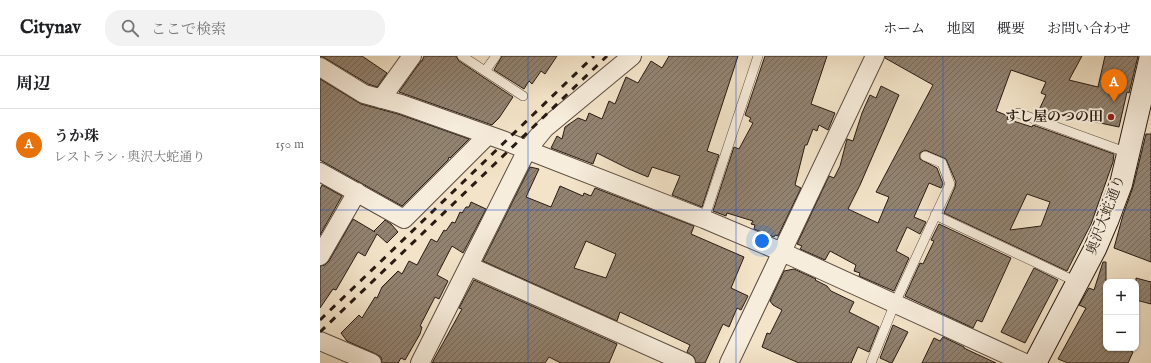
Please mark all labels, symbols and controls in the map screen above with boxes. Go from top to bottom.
search box [105,10,385,46]
text: Citynav [20,16,81,40]
icon: search [119,17,141,39]
text: ここで検索 [151,20,226,39]
text: ホーム [883,20,925,38]
text: 地図 [947,20,975,38]
text: 概要 [997,20,1025,38]
text: お問い合わせ [1047,20,1131,38]
pin: A [1101,69,1127,102]
text: 周辺 [16,74,50,95]
place label: すし屋のつの田 [1005,108,1103,126]
marker: すし屋のつの田 [1106,112,1116,122]
text: うか珠 [54,127,99,146]
text: A [25,136,33,153]
text: 150 m [275,136,304,153]
text: レストラン · 奥沢大蛇通り [54,149,205,166]
street label: 奥沢大蛇通り [1083,173,1129,257]
your location [752,231,772,251]
map controls [1103,279,1139,351]
button: + [1103,279,1139,315]
button: − [1103,315,1139,351]

